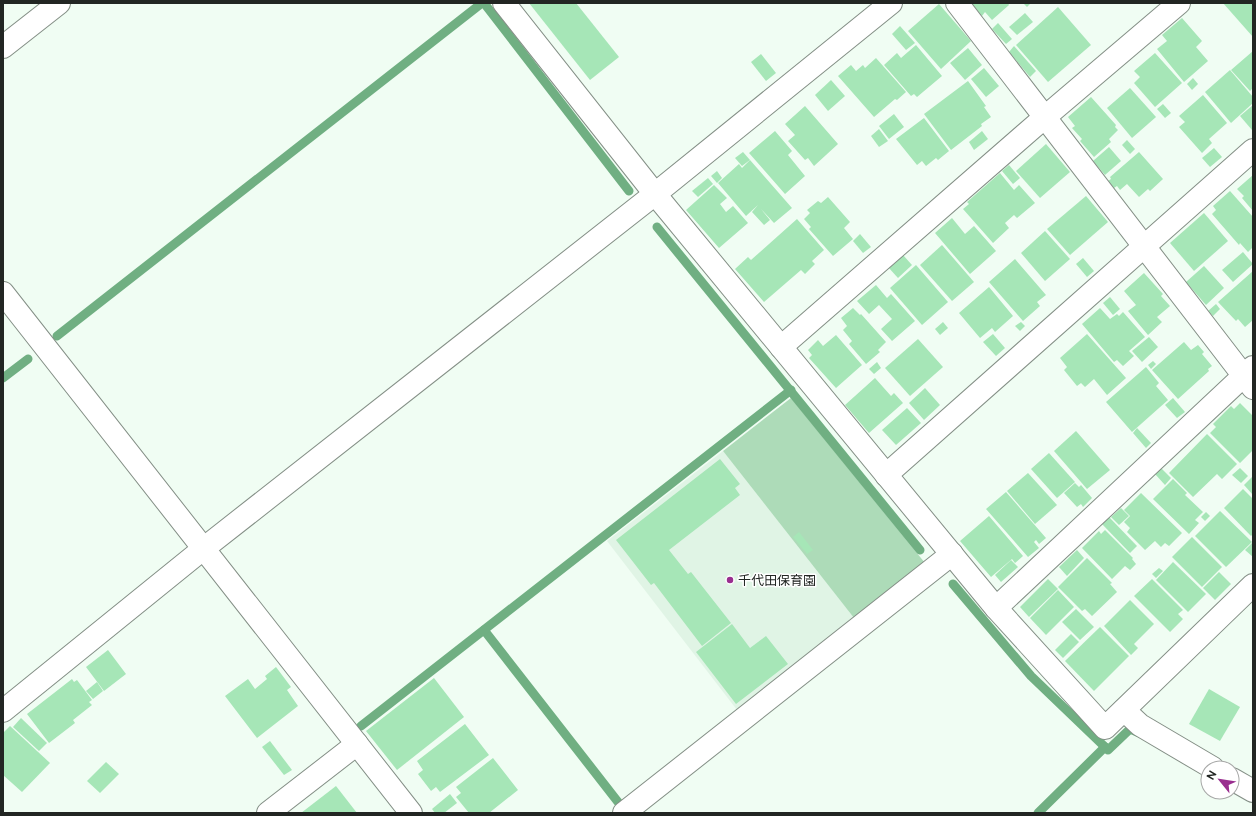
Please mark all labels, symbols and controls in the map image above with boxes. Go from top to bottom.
place label: 千代田保育園 [738,573,816,588]
marker: 千代田保育園 [725,575,735,585]
north arrow [1200,760,1240,800]
text: N [1204,768,1220,782]

